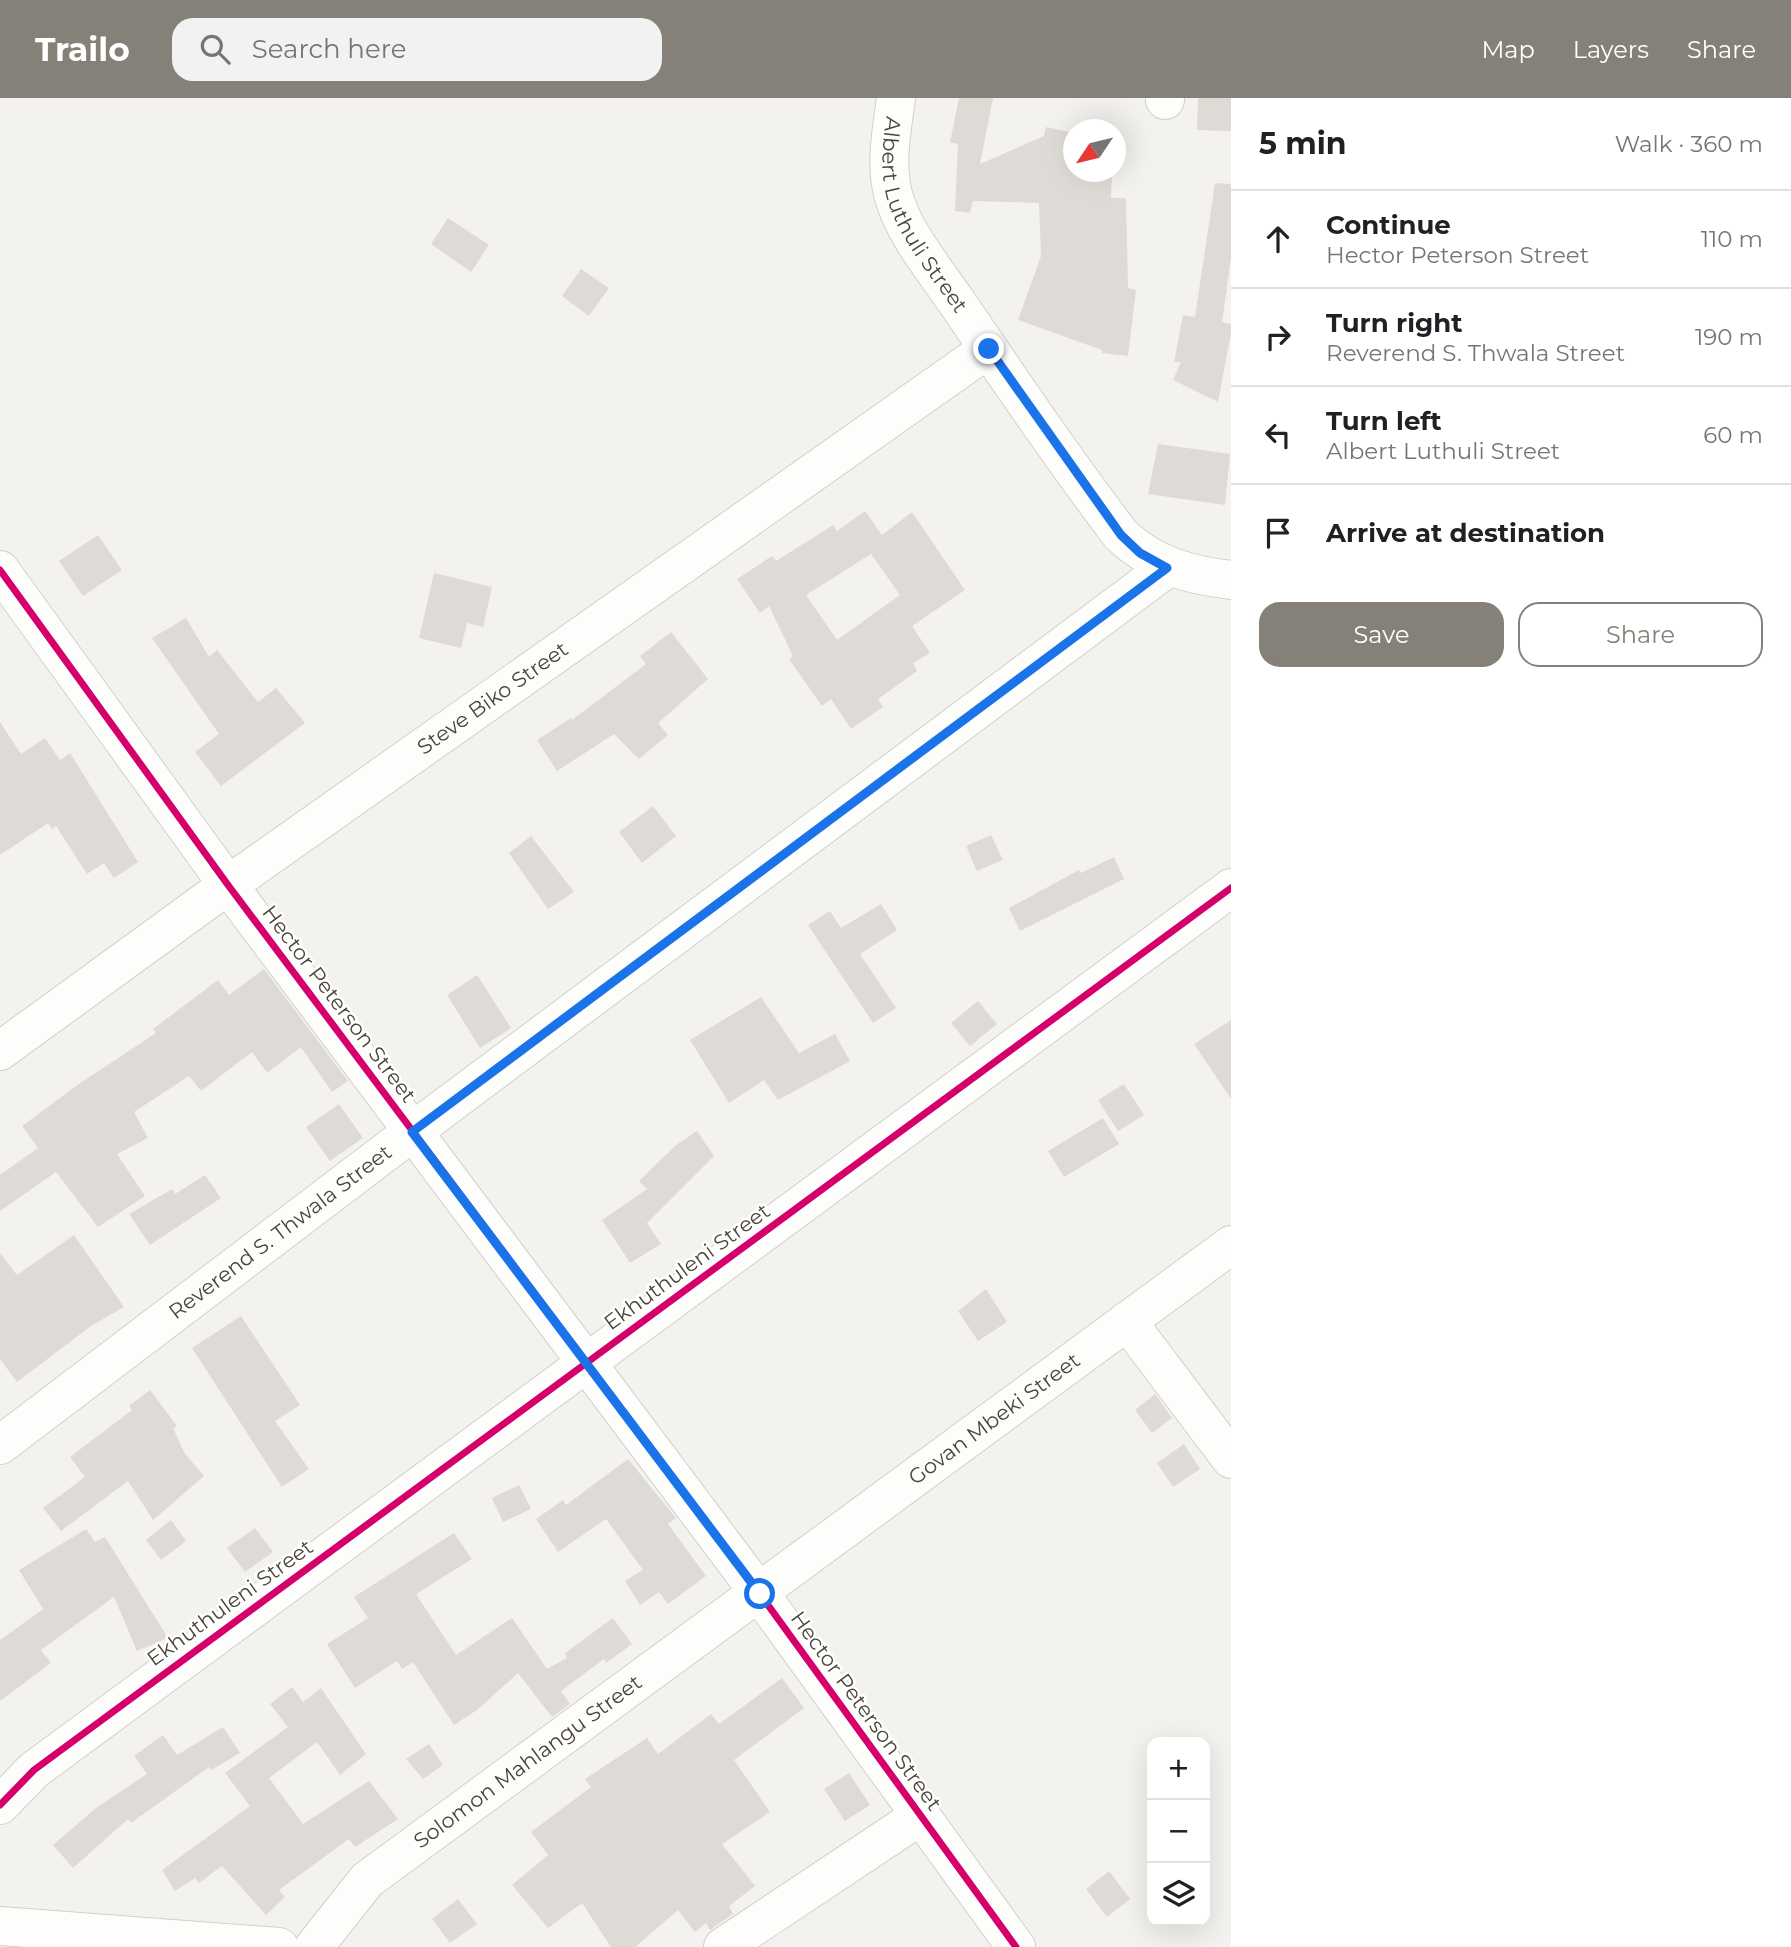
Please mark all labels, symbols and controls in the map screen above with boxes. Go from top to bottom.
search box [172,18,662,81]
text: Trailo [35,29,130,69]
icon: search [196,30,234,68]
text: Search here [252,33,406,65]
text: Map [1481,35,1535,64]
text: Layers [1573,35,1649,64]
text: Share [1687,35,1756,64]
street label: Albert Luthuli Street [877,115,973,317]
north arrow [1063,119,1126,182]
text: 5 min [1259,125,1347,162]
text: Walk · 360 m [1615,130,1763,158]
text: Continue [1326,209,1451,241]
icon: ahead [1259,220,1297,258]
text: 110 m [1701,225,1763,253]
text: Hector Peterson Street [1326,241,1589,269]
text: Turn right [1326,307,1462,339]
icon: right [1259,318,1297,356]
text: 190 m [1695,323,1763,351]
route end [973,333,1004,364]
text: Reverend S. Thwala Street [1326,339,1625,367]
text: Turn left [1326,405,1442,437]
icon: left [1259,416,1297,454]
text: 60 m [1703,421,1763,449]
text: Albert Luthuli Street [1326,437,1560,465]
icon: arrive [1259,514,1297,552]
text: Arrive at destination [1326,517,1605,549]
button: Save [1259,602,1504,667]
button: Share [1518,602,1763,667]
street label: Steve Biko Street [412,636,573,760]
street label: Hector Peterson Street [257,900,422,1107]
street label: Reverend S. Thwala Street [164,1139,396,1324]
street label: Ekhuthuleni Street [599,1198,775,1335]
street label: Govan Mbeki Street [903,1347,1085,1490]
street label: Ekhuthuleni Street [142,1534,318,1671]
route start [744,1578,775,1609]
street label: Hector Peterson Street [786,1606,947,1815]
street label: Solomon Mahlangu Street [409,1669,646,1853]
map controls [1147,1737,1210,1926]
button: + [1147,1737,1210,1800]
button: − [1147,1800,1210,1863]
button: layers [1147,1863,1210,1926]

